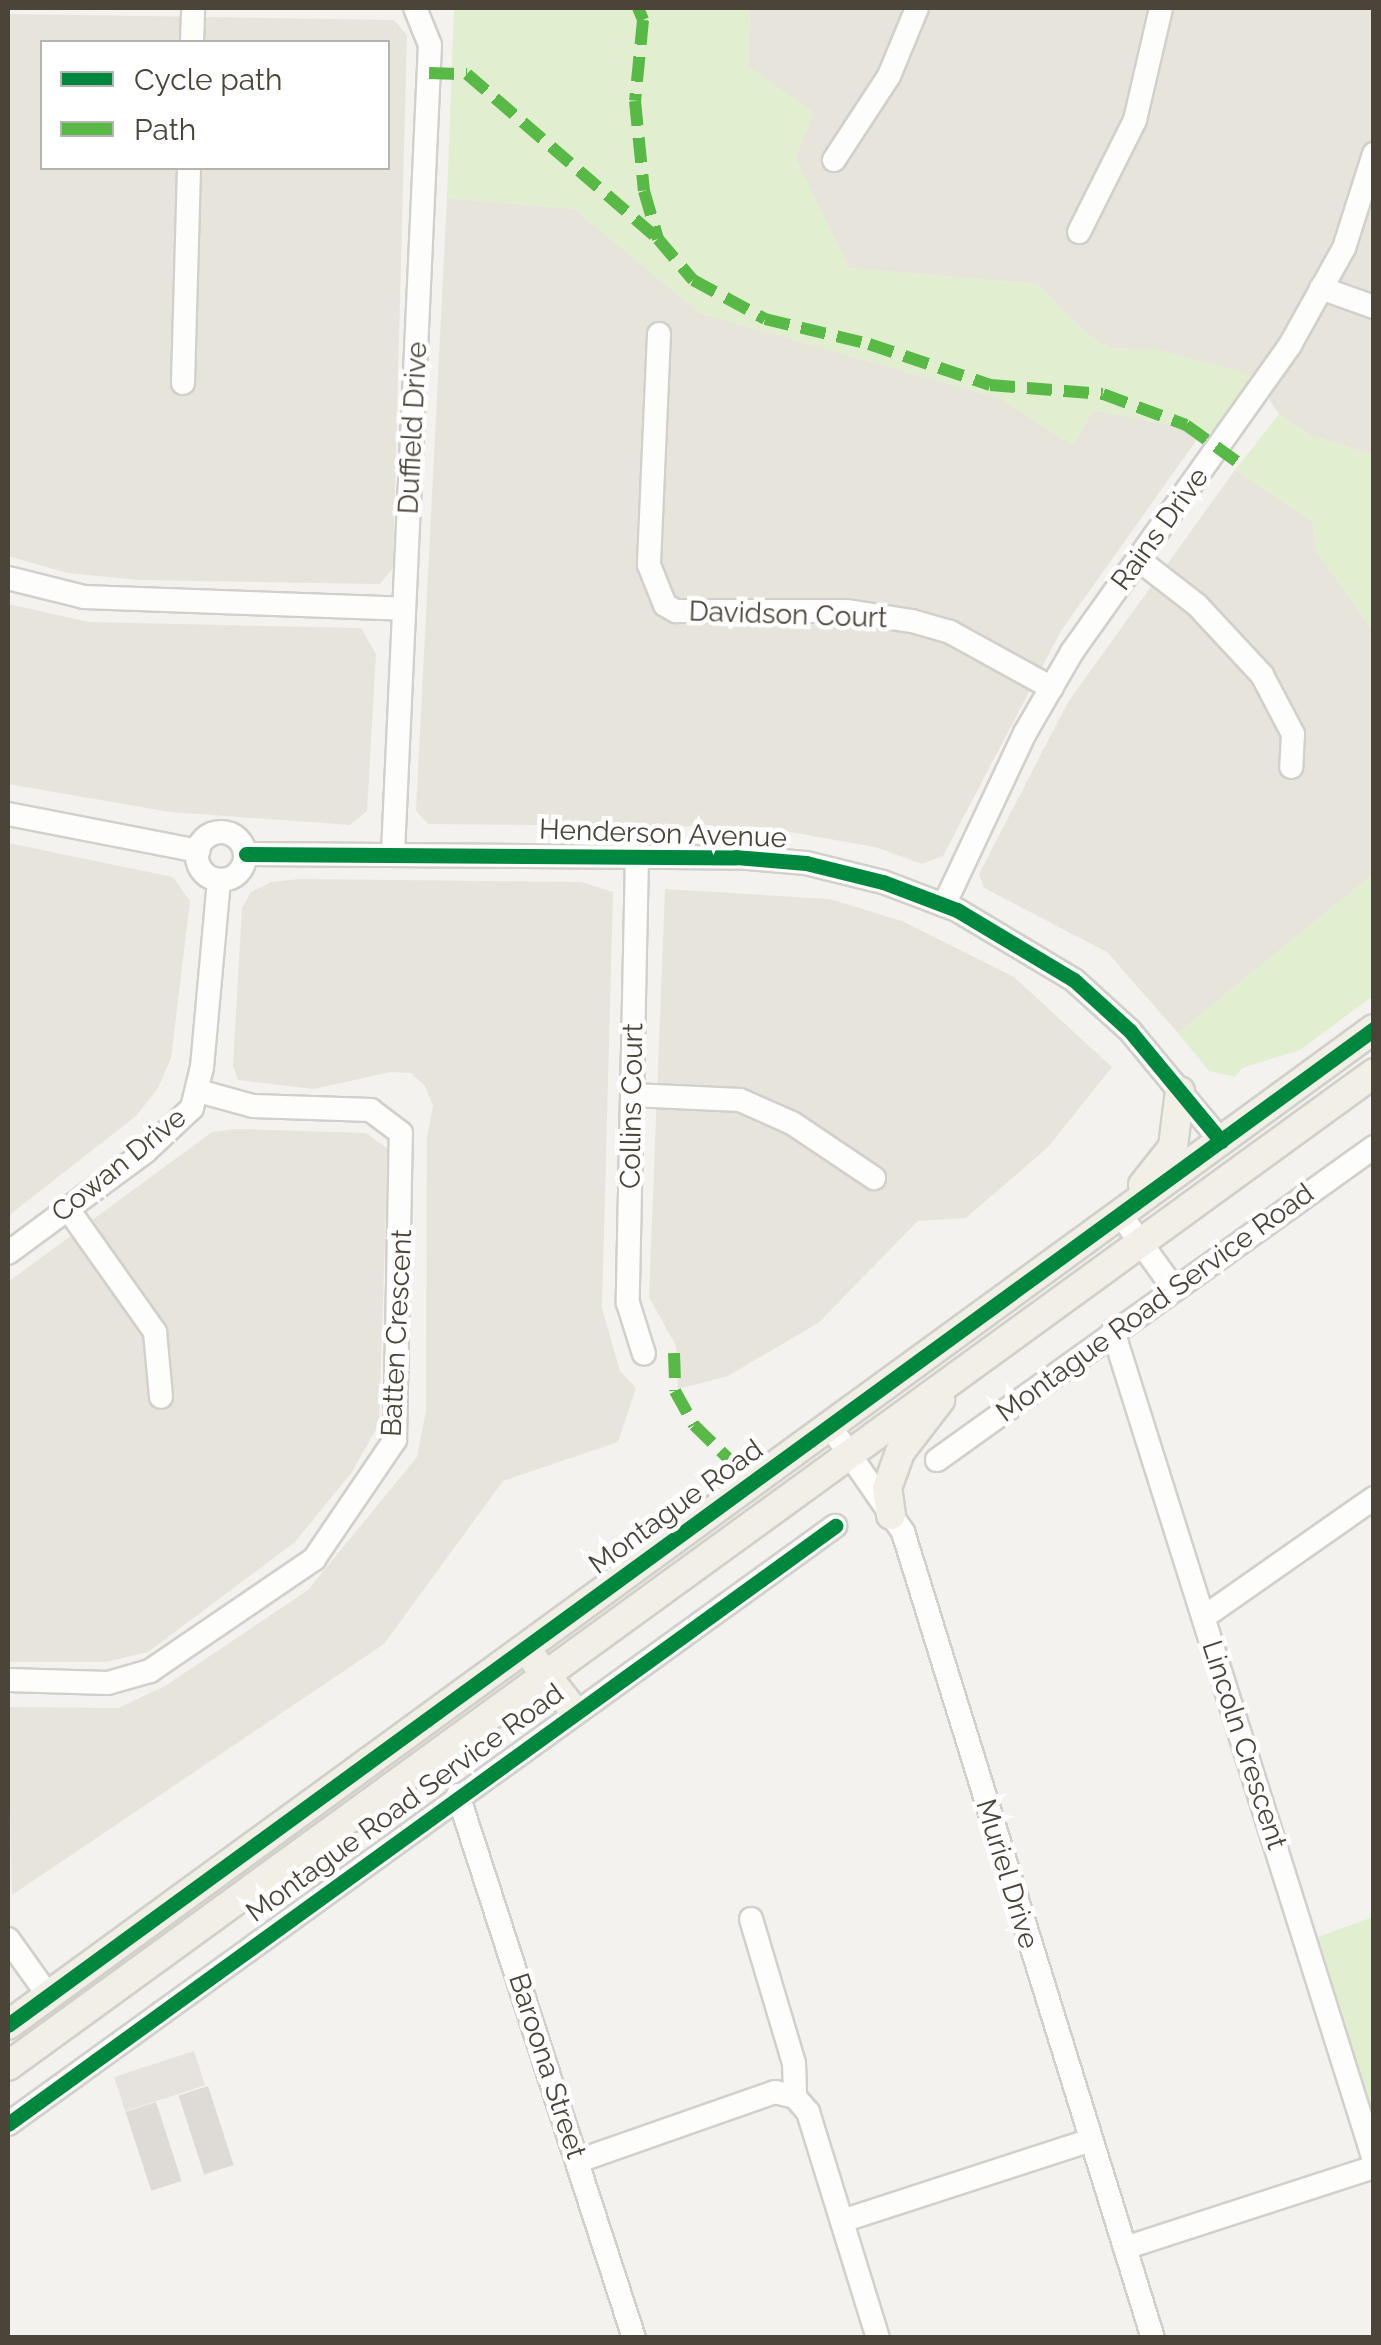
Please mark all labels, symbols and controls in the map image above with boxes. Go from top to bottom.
legend [40,40,390,170]
text: Cycle path [134,62,282,97]
text: Path [134,112,196,147]
street label: Duffield Drive [392,341,434,515]
street label: Rains Drive [1104,461,1216,597]
street label: Davidson Court [688,595,888,635]
street label: Henderson Avenue [538,813,788,855]
street label: Collins Court [614,1023,650,1189]
street label: Cowan Drive [45,1101,193,1229]
street label: Montague Road Service Road [990,1177,1320,1429]
street label: Batten Crescent [375,1228,419,1438]
street label: Montague Road [583,1433,769,1581]
street label: Lincoln Crescent [1194,1636,1294,1854]
street label: Montague Road Service Road [240,1677,570,1929]
street label: Muriel Drive [968,1795,1046,1953]
street label: Baroona Street [501,1969,593,2163]

